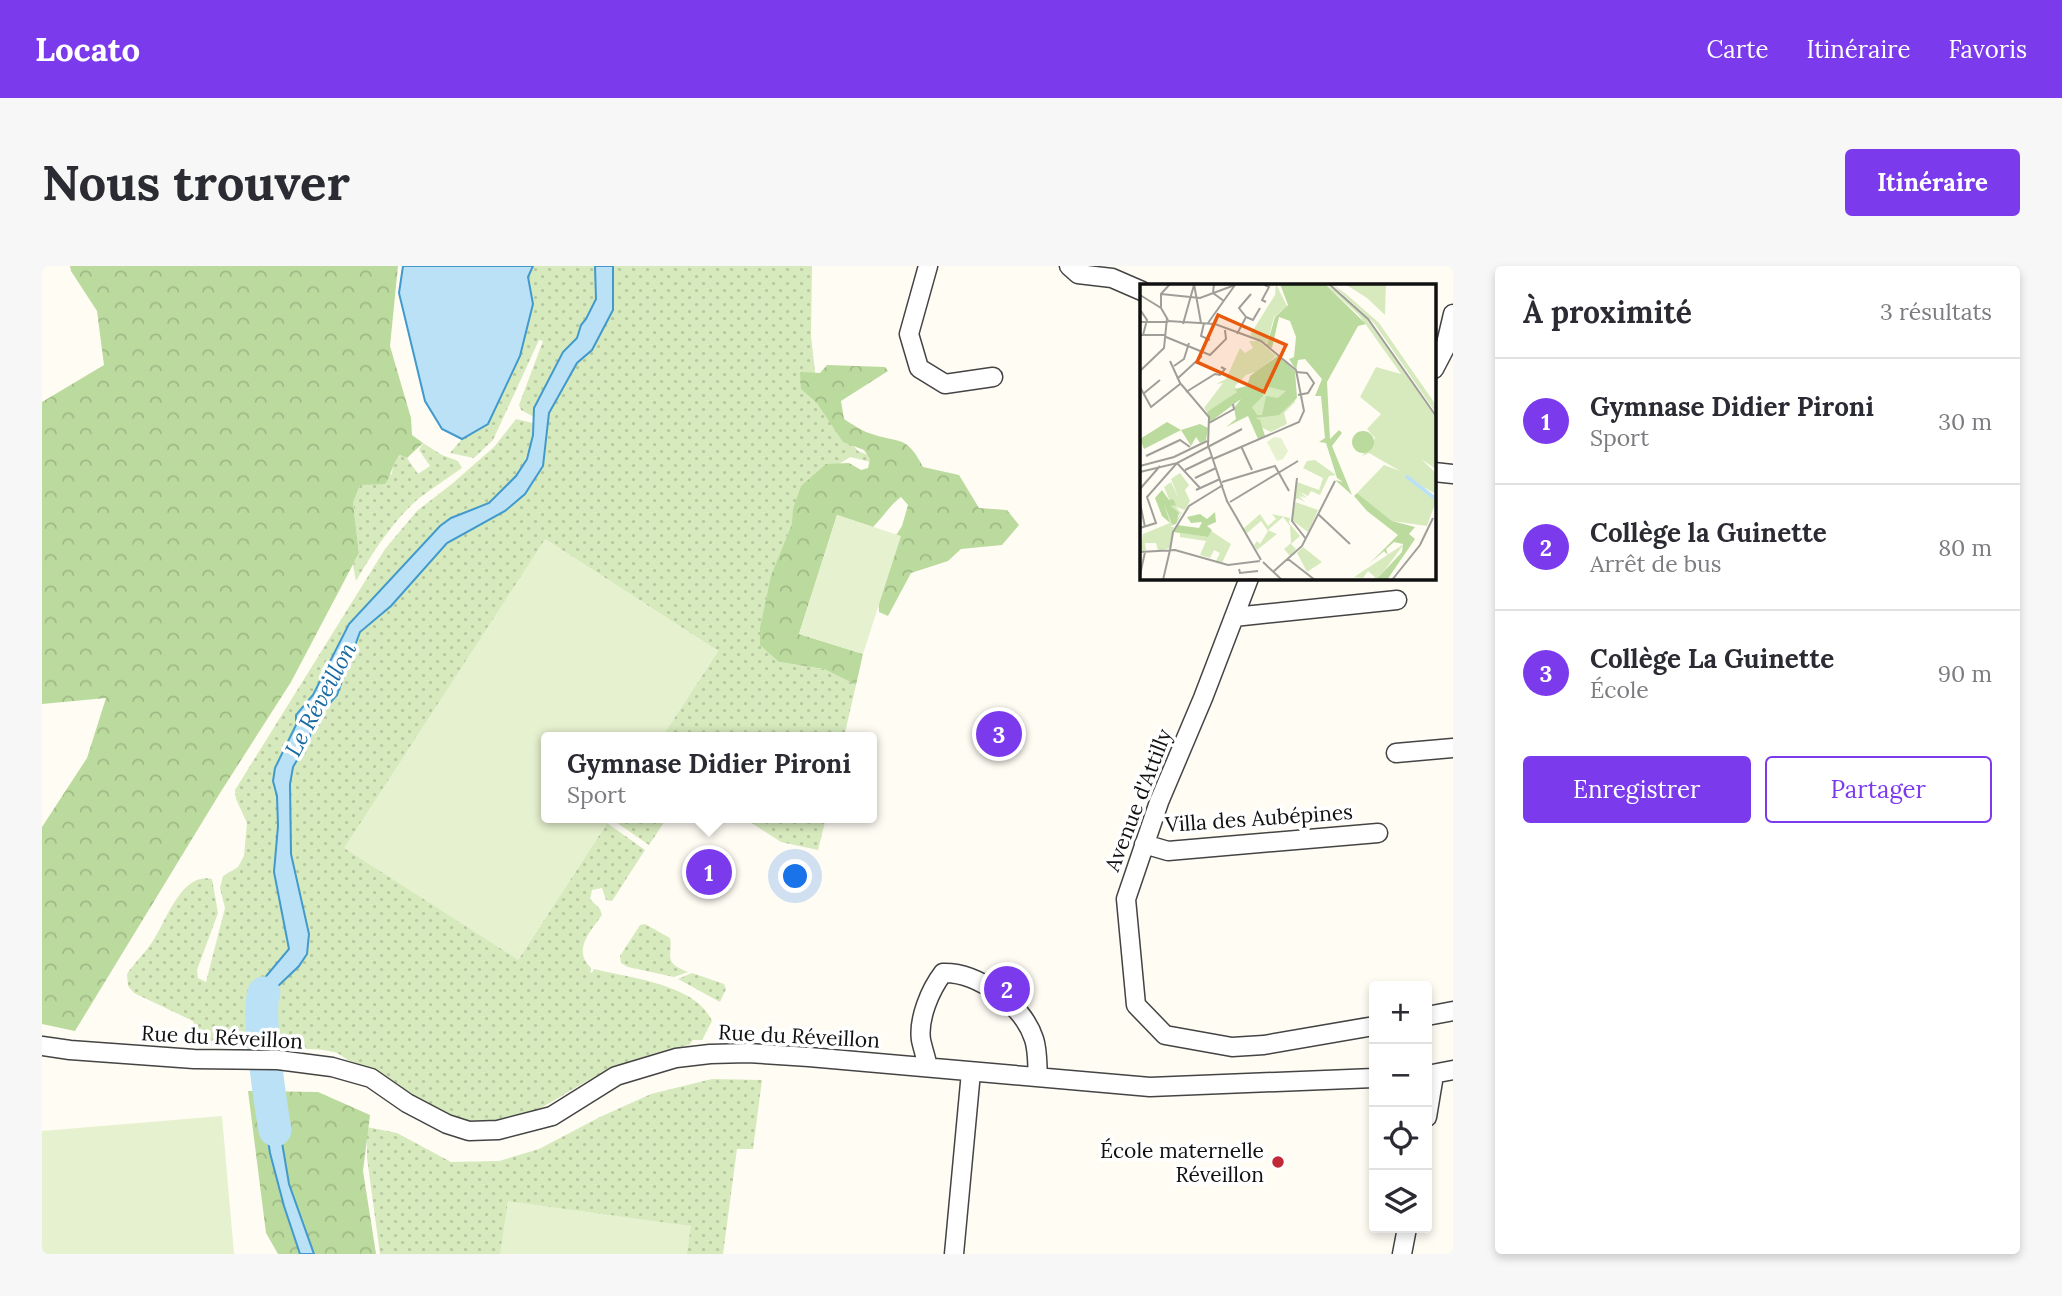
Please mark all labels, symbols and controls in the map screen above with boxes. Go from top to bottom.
text: Locato [35,28,140,70]
text: Carte [1707,34,1769,65]
text: Itinéraire [1807,34,1910,65]
text: Favoris [1948,34,2027,65]
button: Itinéraire [1845,149,2020,216]
text: Nous trouver [42,151,350,213]
inset map [1140,284,1436,579]
text: À proximité [1523,293,1692,331]
text: 3 résultats [1880,297,1992,326]
text: Gymnase Didier Pironi [1590,390,1874,423]
text: 1 [1541,407,1551,436]
text: 30 m [1938,407,1992,436]
text: Sport [1590,423,1649,452]
text: Collège la Guinette [1590,516,1827,549]
text: 2 [1540,533,1552,562]
text: 80 m [1938,533,1992,562]
text: Arrêt de bus [1590,549,1721,578]
water label: Le Réveillon [278,637,362,761]
text: Collège La Guinette [1590,642,1834,675]
text: 3 [1540,659,1552,688]
text: 90 m [1938,659,1992,688]
text: École [1590,675,1649,704]
pin: 3 [976,708,1022,760]
street label: Avenue d'Attilly [1098,725,1178,876]
popup [541,732,877,823]
text: Gymnase Didier Pironi [567,747,851,780]
button: Enregistrer [1523,756,1751,823]
button: Partager [1765,756,1992,823]
text: Sport [567,780,626,809]
street label: Villa des Aubépines [1163,798,1354,838]
pin: 1 [686,846,732,898]
your location [778,859,812,893]
pin: 2 [984,963,1030,1015]
map controls [1369,981,1432,1233]
button: + [1369,981,1432,1044]
street label: Rue du Réveillon [717,1018,881,1054]
street label: Rue du Réveillon [140,1019,304,1055]
button: − [1369,1044,1432,1107]
button: locate [1369,1107,1432,1170]
place label: École maternelle Réveillon [1100,1137,1264,1188]
marker: École maternelle Réveillon [1270,1154,1286,1170]
button: layers [1369,1170,1432,1233]

